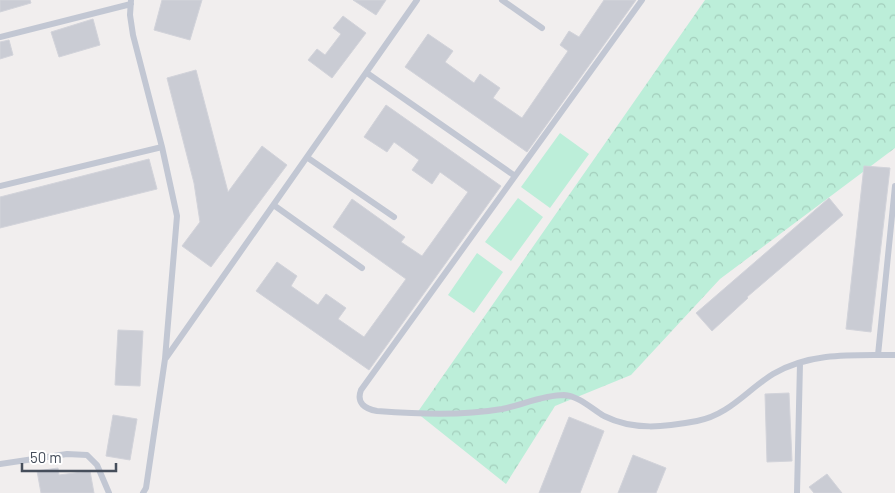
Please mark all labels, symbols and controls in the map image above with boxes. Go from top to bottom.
scale bar [22,440,116,472]
text: 50 m [30,448,62,466]

